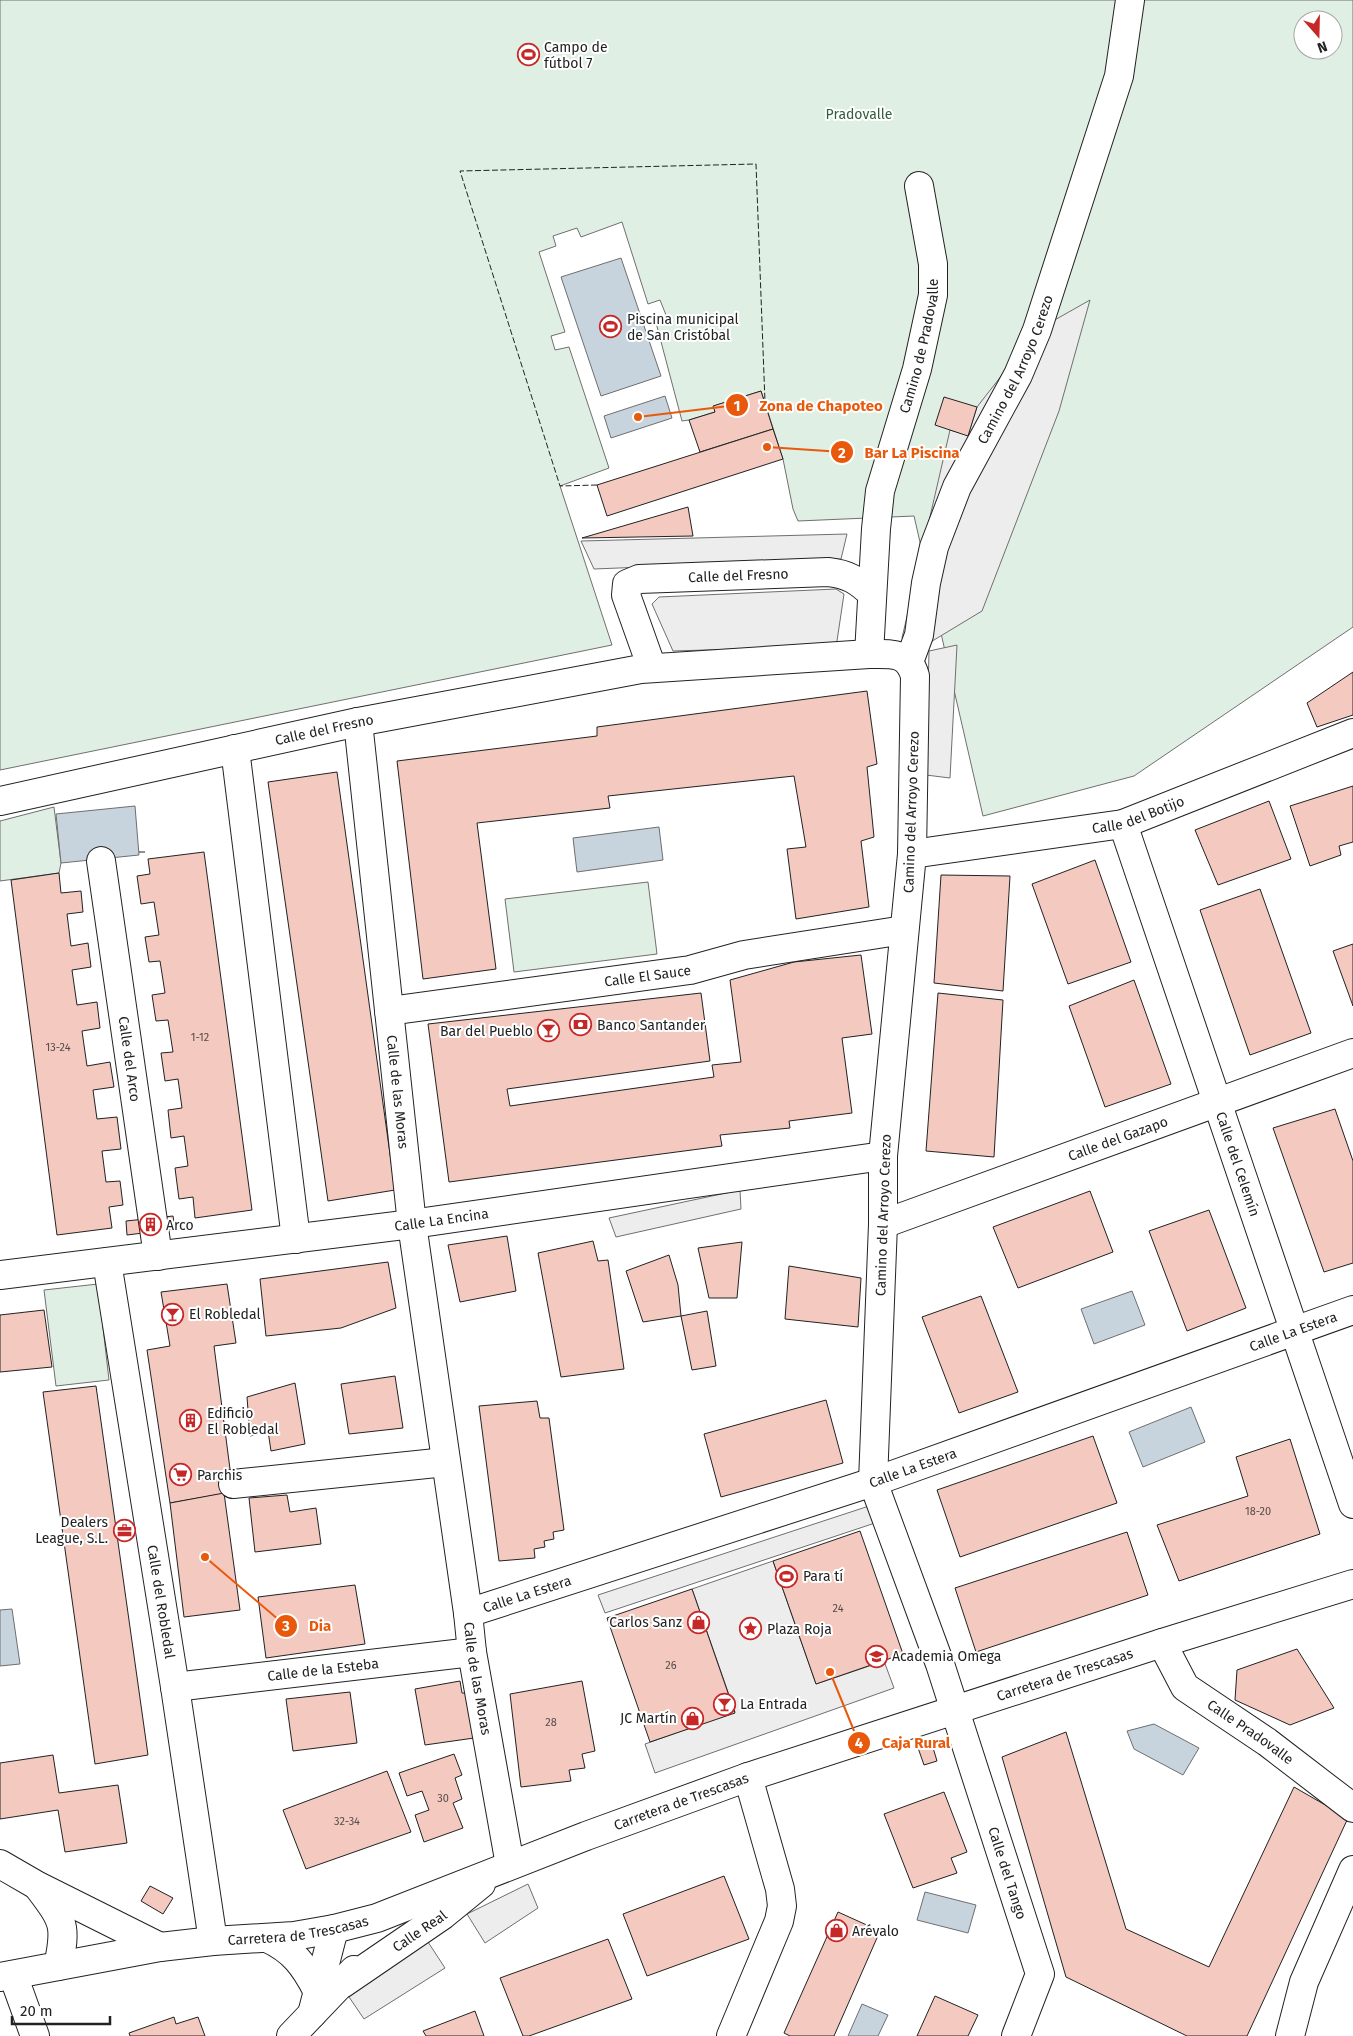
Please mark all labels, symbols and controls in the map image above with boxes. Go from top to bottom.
north arrow [1293,10,1343,60]
text: N [1315,37,1330,56]
place label: Campo de fútbol 7 [544,39,608,72]
sports icon: Campo de fútbol 7 [516,43,540,67]
park label: Pradovalle [826,106,892,123]
street label: Camino de Pradovalle [896,279,942,416]
street label: Camino del Arroyo Cerezo [974,293,1057,447]
place label: Piscina municipal de San Cristóbal [627,311,738,344]
sports icon: Piscina municipal de San Cristóbal [599,315,623,339]
callout: Zona de Chapoteo [725,390,893,420]
text: 1 [734,397,740,415]
text: Zona de Chapoteo [759,397,883,415]
callout: Bar La Piscina [830,437,970,467]
text: 2 [838,444,846,462]
text: Bar La Piscina [864,444,960,462]
street label: Calle del Fresno [688,565,789,586]
street label: Calle del Fresno [273,711,375,749]
street label: Camino del Arroyo Cerezo [900,731,923,893]
street label: Calle del Botijo [1091,793,1187,837]
street label: Calle El Sauce [603,962,692,991]
bank icon: Banco Santander [569,1013,593,1037]
street label: Calle del Arco [115,1015,144,1103]
place label: Banco Santander [597,1017,706,1034]
bar icon: Bar del Pueblo [537,1019,561,1043]
place label: Bar del Pueblo [440,1023,533,1040]
house number: 1-12 [191,1031,209,1044]
street label: Calle de las Moras [383,1034,412,1150]
house number: 13-24 [45,1041,71,1054]
street label: Calle del Celemín [1212,1110,1263,1219]
street label: Calle del Gazapo [1066,1113,1170,1165]
street label: Camino del Arroyo Cerezo [872,1134,895,1296]
street label: Calle La Encina [394,1205,490,1235]
building icon: Arco [138,1213,162,1237]
place label: Arco [166,1217,194,1234]
bar icon: El Robledal [161,1302,185,1326]
place label: El Robledal [189,1306,261,1323]
street label: Calle La Estera [1247,1308,1339,1355]
place label: Edificio El Robledal [207,1405,279,1438]
building icon: Edificio El Robledal [179,1409,203,1433]
street label: Calle La Estera [867,1445,959,1492]
supermarket icon: Parchis [169,1463,193,1487]
place label: Parchis [197,1467,243,1484]
house number: 18-20 [1245,1505,1271,1518]
place label: Dealers League, S.L. [35,1514,108,1547]
office icon: Dealers League, S.L. [112,1518,136,1542]
street label: Calle del Robledal [143,1544,178,1660]
sports icon: Para tí [775,1564,799,1588]
place label: Para tí [803,1568,843,1585]
street label: Calle La Estera [481,1572,573,1617]
house number: 24 [833,1602,844,1615]
shop icon: Carlos Sanz [686,1610,710,1634]
callout: Dia [274,1611,341,1641]
place label: Carlos Sanz [609,1614,682,1631]
text: 3 [281,1617,290,1635]
text: Dia [309,1617,331,1635]
place icon: Plaza Roja [739,1617,763,1641]
street label: Calle de las Moras [460,1621,495,1737]
place label: Plaza Roja [767,1621,832,1638]
school or university icon: Academia Omega [864,1644,888,1668]
street label: Carretera de Trescasas [994,1645,1136,1705]
place label: Academia Omega [892,1648,1001,1665]
street label: Calle de la Esteba [266,1655,380,1685]
house number: 26 [665,1659,677,1672]
bar icon: La Entrada [712,1692,736,1716]
place label: La Entrada [740,1696,807,1713]
street label: Calle Pradovalle [1204,1696,1297,1768]
shop icon: JC Martín [681,1706,705,1730]
place label: JC Martín [620,1710,677,1727]
house number: 28 [545,1716,557,1729]
callout: Caja Rural [847,1728,960,1758]
text: 4 [855,1734,864,1752]
text: Caja Rural [882,1734,951,1752]
street label: Carretera de Trescasas [611,1769,751,1834]
house number: 30 [437,1792,449,1805]
house number: 32-34 [334,1815,360,1828]
street label: Calle del Tango [984,1825,1030,1922]
street label: Calle Real [389,1907,451,1956]
street label: Carretera de Trescasas [227,1912,371,1949]
shop icon: Arévalo [824,1919,848,1943]
place label: Arévalo [852,1923,899,1940]
scale bar [12,1994,110,2026]
text: 20 m [20,2002,53,2020]

